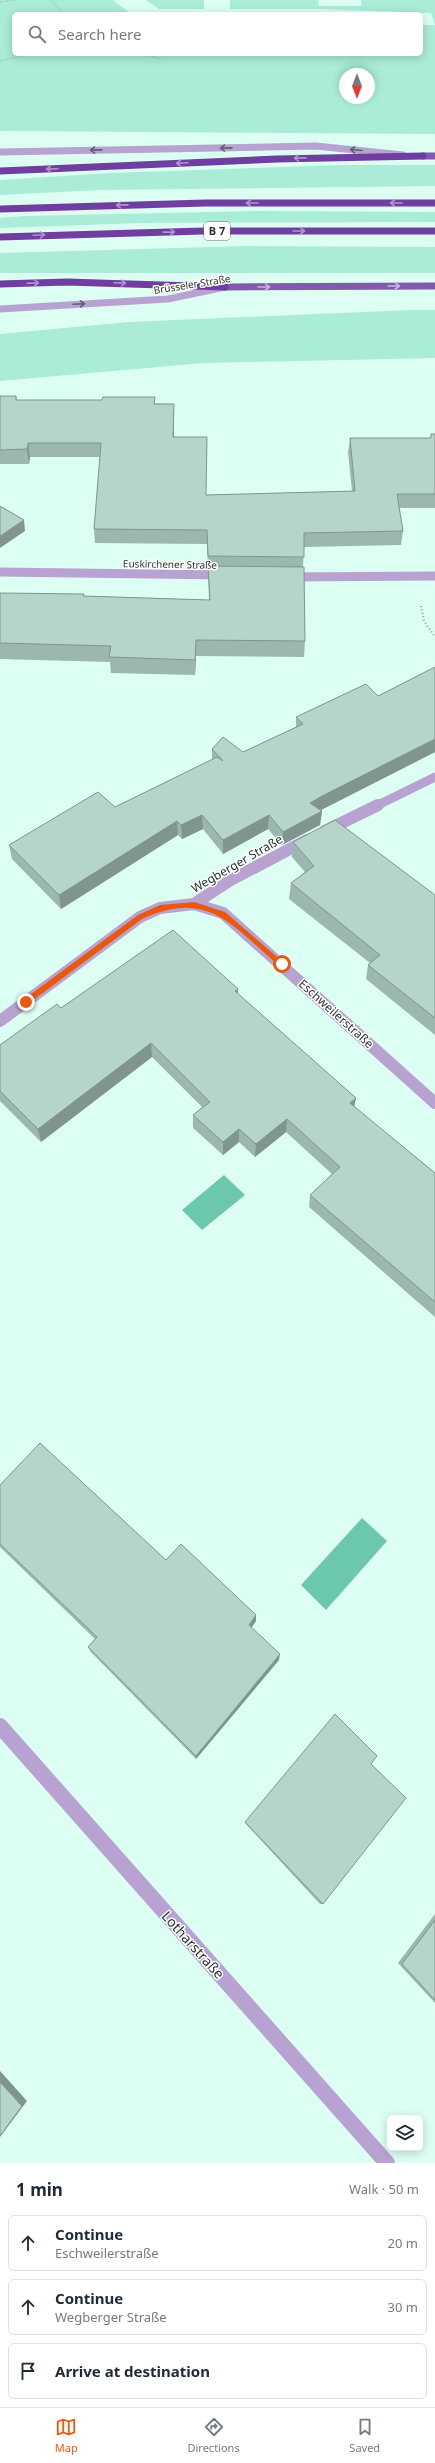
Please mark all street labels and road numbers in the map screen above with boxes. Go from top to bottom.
road number: B 7 [204,222,230,240]
street label: Brüsseler Straße [153,271,232,297]
street label: Euskirchener Straße [123,556,218,572]
street label: Wegberger Straße [188,830,286,897]
street label: Eschweilerstraße [295,975,378,1052]
street label: Lotharstraße [158,1907,229,1983]

